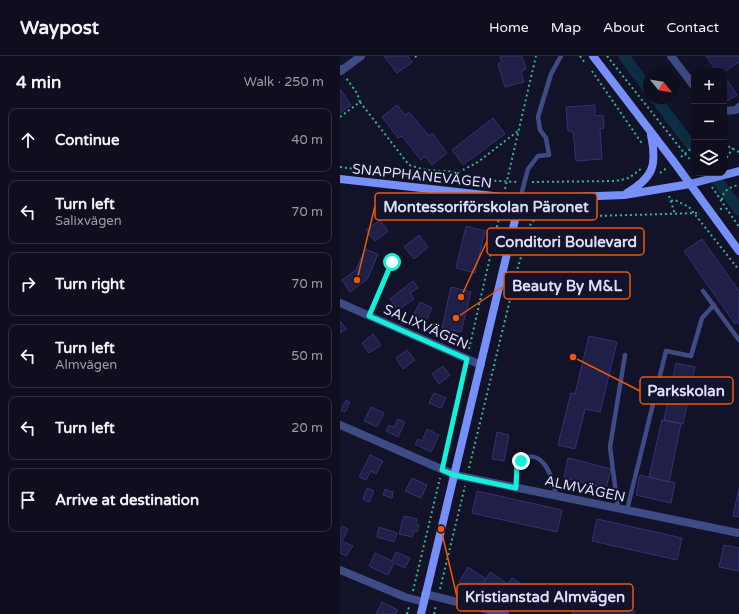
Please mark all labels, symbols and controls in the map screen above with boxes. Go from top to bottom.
text: Waypost [20,17,99,39]
text: Home [489,19,529,36]
text: Map [551,19,581,36]
text: About [603,19,645,36]
text: Contact [667,19,719,36]
north arrow [643,68,679,104]
map controls [691,68,727,176]
button: + [691,68,727,104]
text: 4 min [16,72,61,93]
text: Walk · 250 m [244,74,324,90]
button: − [691,104,727,140]
icon: ahead [17,129,39,151]
text: Continue [55,131,119,149]
text: 40 m [291,132,323,148]
button: layers [691,140,727,176]
street label: SNAPPHANEVÄGEN [351,160,493,192]
callout: Montessoriförskolan Päronet [375,193,597,220]
text: Turn left [55,195,115,213]
text: Montessoriförskolan Päronet [383,198,589,216]
icon: left [17,201,39,223]
text: 70 m [291,204,323,220]
text: Salixvägen [55,213,122,229]
callout: Conditori Boulevard [487,228,644,255]
text: Conditori Boulevard [495,233,637,251]
route start [383,253,401,271]
callout: Beauty By M&L [504,272,630,299]
icon: right [17,273,39,295]
text: Turn right [55,275,125,293]
text: 70 m [291,276,323,292]
text: Beauty By M&L [512,277,622,296]
street label: SALIXVÄGEN [381,301,471,353]
text: Turn left [55,339,115,357]
icon: left [17,345,39,367]
text: 50 m [291,348,323,364]
text: Almvägen [55,357,117,373]
callout: Parkskolan [640,377,733,404]
text: Parkskolan [647,382,725,400]
icon: left [17,417,39,439]
text: Turn left [55,419,115,437]
text: 20 m [291,420,323,436]
route end [512,452,530,470]
street label: ALMVÄGEN [543,472,627,506]
icon: arrive [17,489,39,511]
text: Arrive at destination [55,491,199,509]
callout: Kristianstad Almvägen [457,584,633,611]
text: Kristianstad Almvägen [465,588,625,607]

